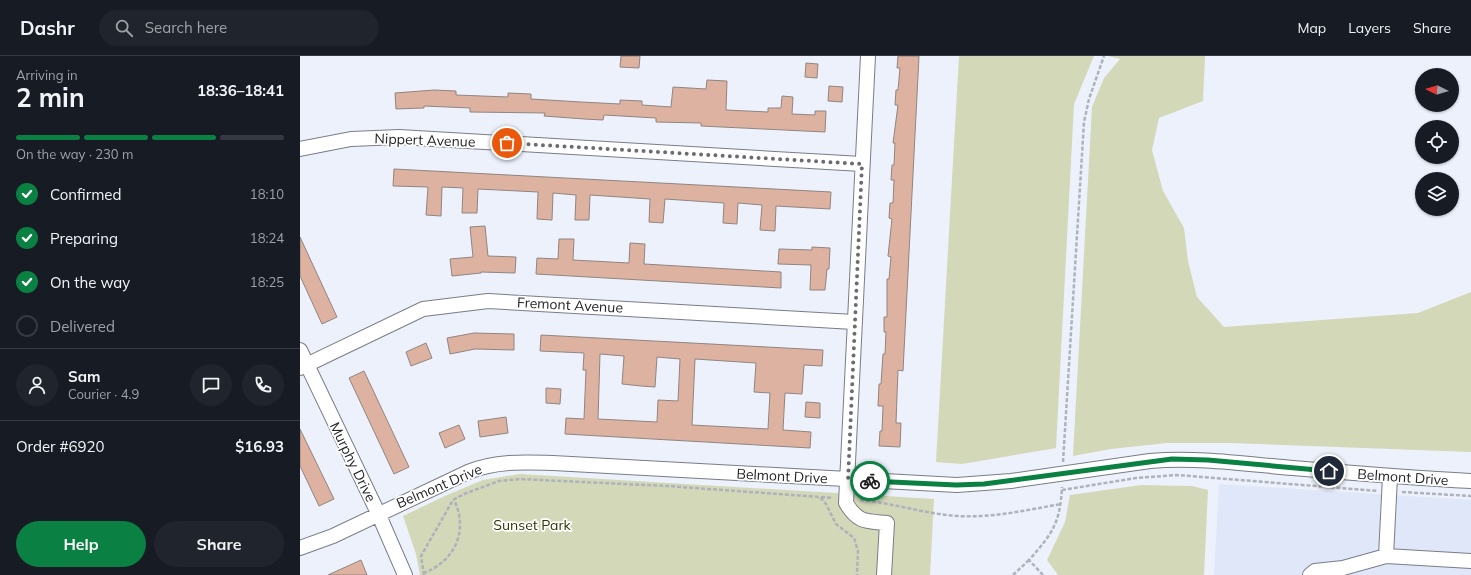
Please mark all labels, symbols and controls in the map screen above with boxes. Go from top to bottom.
search box [99,10,379,46]
text: Dashr [20,16,75,40]
icon: search [113,17,135,39]
text: Search here [145,18,227,37]
text: Map [1297,19,1326,37]
text: Layers [1348,19,1391,37]
text: Share [1413,19,1451,37]
text: Arriving in [16,67,78,83]
north arrow [1415,68,1459,112]
map controls [1415,68,1459,216]
text: 2 min [16,81,85,114]
text: 18:36–18:41 [197,81,284,100]
button: locate [1415,120,1459,164]
pin [490,126,524,160]
street label: Nippert Avenue [374,129,476,151]
icon: bag [496,132,518,154]
text: On the way · 230 m [16,146,133,162]
button: layers [1415,172,1459,216]
icon: check [16,183,38,205]
text: Confirmed [50,185,121,204]
text: 18:10 [250,186,284,202]
icon: check [16,227,38,249]
text: Preparing [50,229,118,248]
text: 18:24 [250,230,284,246]
icon: check [16,271,38,293]
text: On the way [50,273,130,292]
text: 18:25 [250,274,284,290]
street label: Fremont Avenue [517,293,623,317]
text: Delivered [50,317,115,336]
button: person [16,364,58,406]
button: chat [190,364,232,406]
button: phone [242,364,284,406]
text: Sam [68,367,100,386]
text: Courier · 4.9 [68,386,139,402]
street label: Murphy Drive [326,419,380,505]
text: Order #6920 [16,437,104,456]
text: $16.93 [235,437,284,456]
pin [1312,454,1346,488]
street label: Belmont Drive [393,460,485,512]
icon: home [1318,460,1340,482]
courier [850,461,890,501]
street label: Belmont Drive [736,465,828,487]
street label: Belmont Drive [1357,465,1449,489]
icon: bike [859,470,881,492]
park label: Sunset Park [493,516,572,534]
button: Help [16,521,146,567]
button: Share [154,521,284,567]

